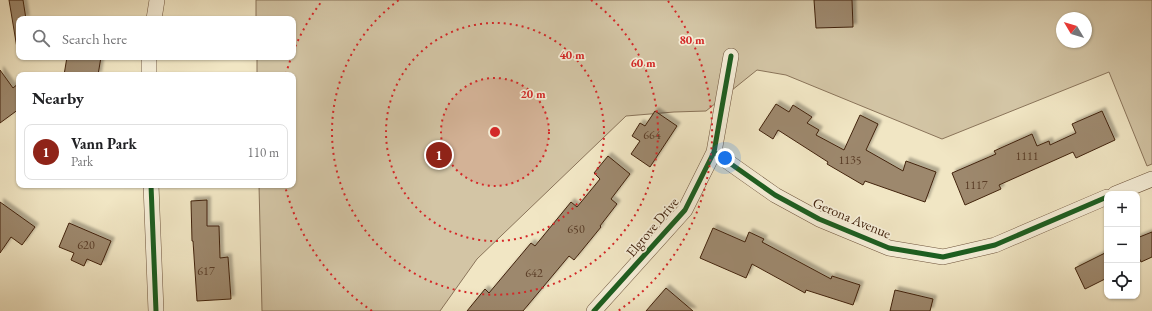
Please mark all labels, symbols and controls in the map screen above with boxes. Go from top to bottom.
north arrow [1056,12,1092,48]
search box [16,16,296,60]
icon: search [30,27,52,49]
text: Search here [62,29,127,48]
text: 80 m [679,32,705,48]
text: 40 m [559,47,585,63]
text: 60 m [630,55,656,71]
text: 20 m [520,86,546,102]
text: Nearby [32,87,84,109]
centre of rings [488,125,502,139]
house number: 664 [643,127,661,143]
text: Vann Park [71,134,137,153]
pin: 1 [426,140,452,170]
text: 1 [43,144,49,161]
text: 110 m [248,144,279,161]
your location [715,148,735,168]
house number: 1111 [1015,148,1039,164]
house number: 1135 [838,152,862,168]
text: Park [71,153,93,170]
house number: 1117 [964,177,988,193]
map controls [1104,191,1140,299]
button: + [1104,191,1140,227]
street label: Elgrove Drive [622,193,683,261]
street label: Gerona Avenue [810,193,894,243]
house number: 650 [567,221,585,237]
button: − [1104,227,1140,263]
house number: 620 [77,237,95,253]
house number: 617 [197,263,215,279]
button: locate [1104,263,1140,299]
house number: 642 [525,265,543,281]

